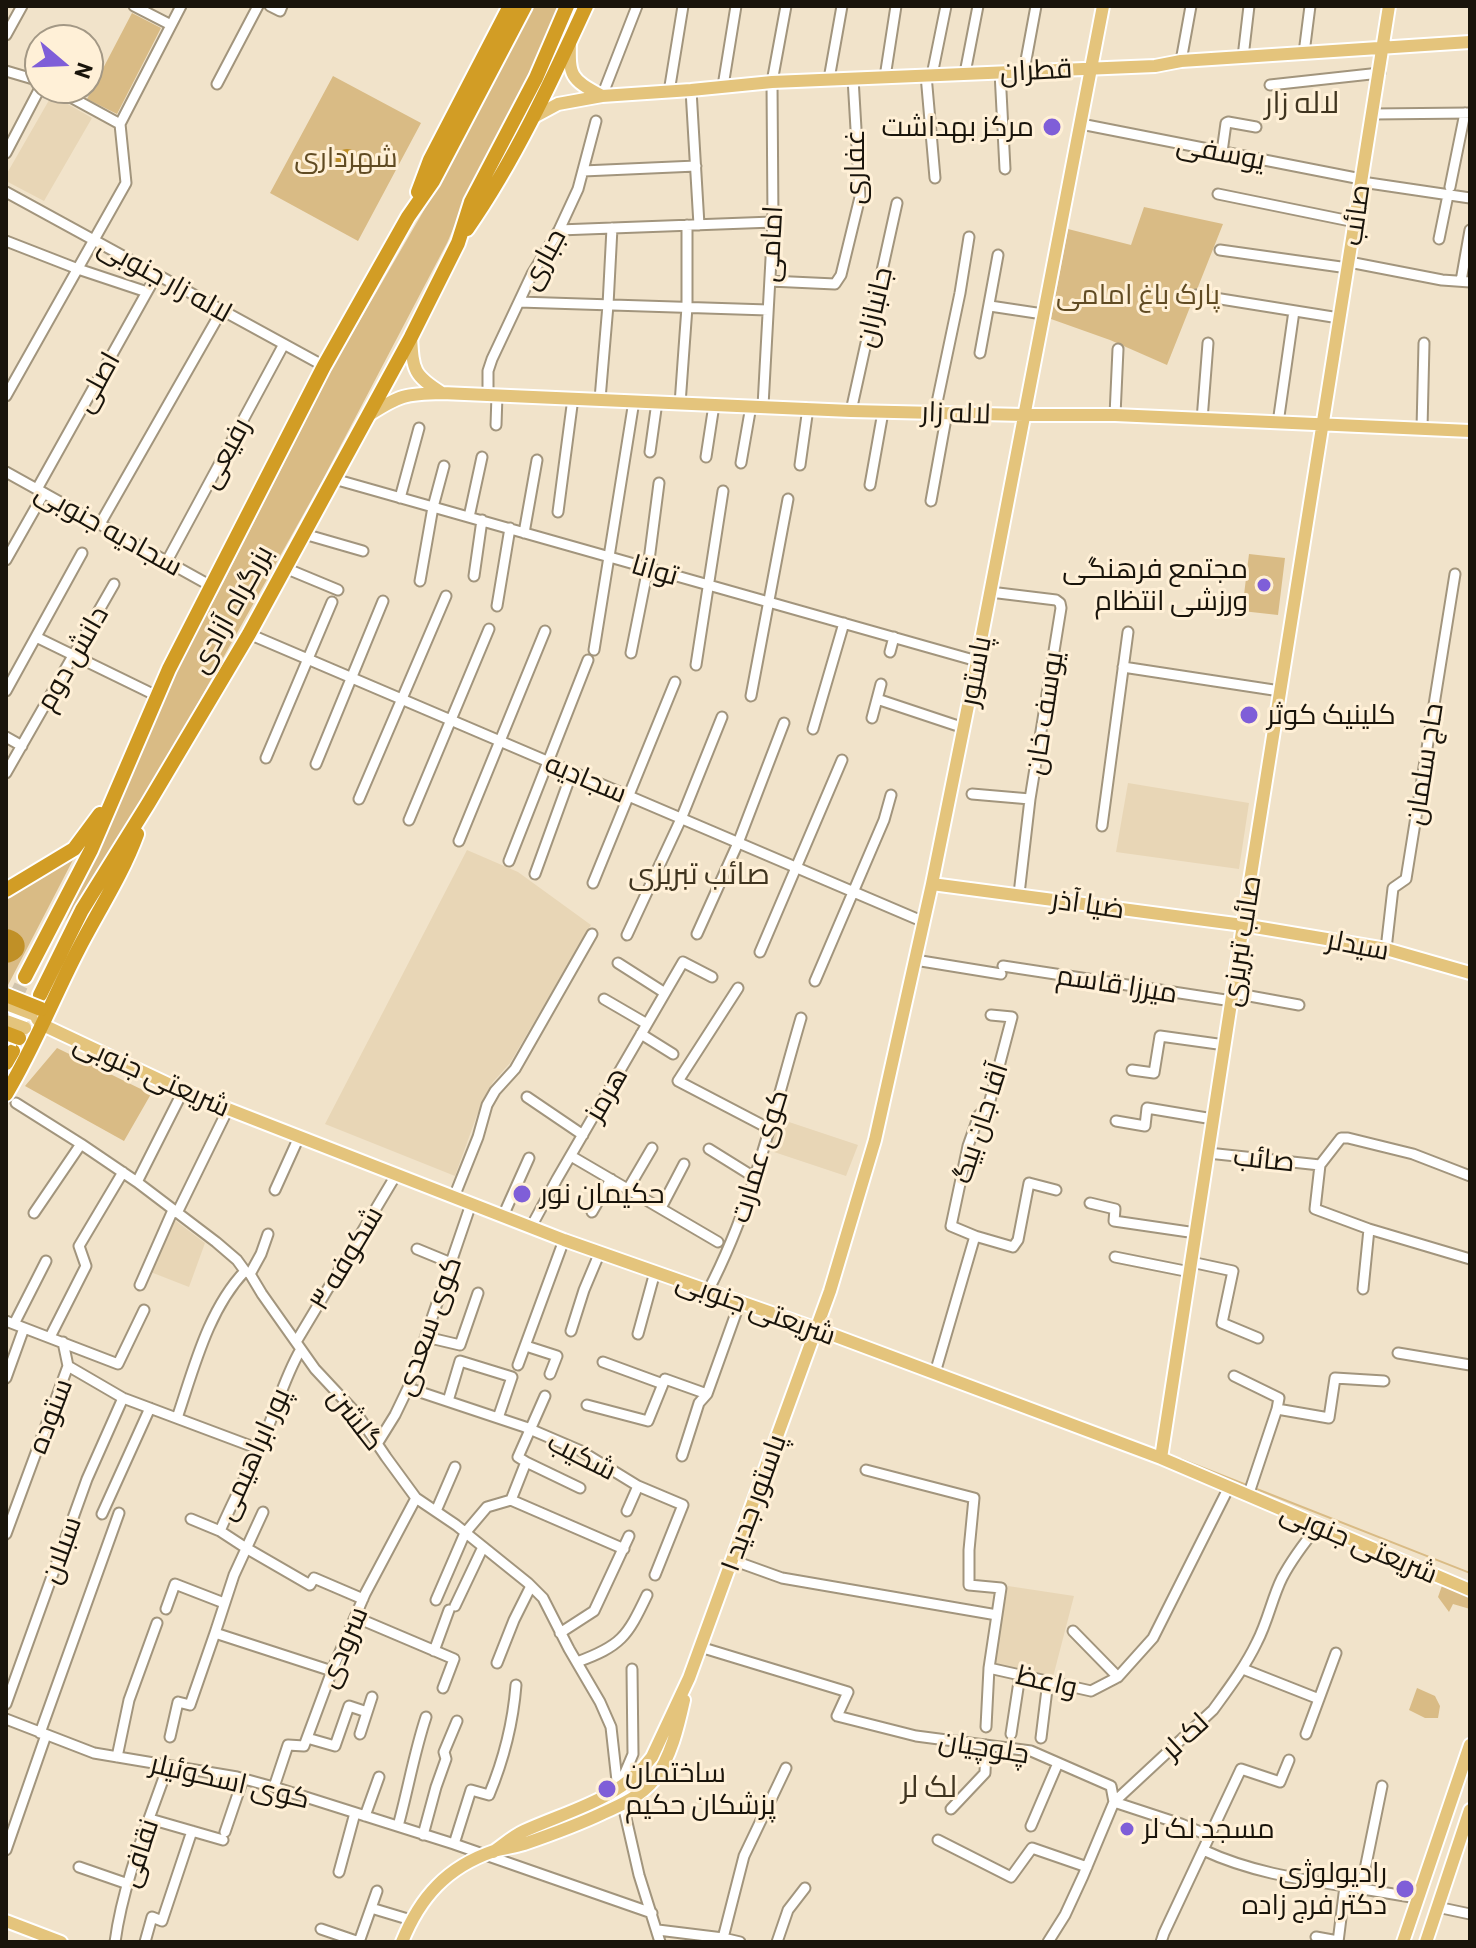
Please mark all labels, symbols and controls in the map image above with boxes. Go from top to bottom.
north arrow [24,24,104,104]
street label: قطران [999,51,1073,89]
text: N [70,60,99,82]
district label: لاله زار [1265,85,1339,121]
place label: مرکز بهداشت [882,110,1034,144]
marker: مرکز بهداشت [1041,116,1063,138]
street label: یوسفی [1174,127,1268,177]
street label: غفاری [838,129,872,205]
park label: شهرداری [294,141,398,175]
street label: صائب [1335,182,1377,248]
street label: امامی [752,205,790,283]
street label: جباری [513,223,573,295]
street label: لاله زار جنوبی [92,229,238,329]
street label: جانبازان [848,264,900,350]
park label: پارک باغ امامی [1056,278,1220,312]
street label: اصلی [67,346,127,418]
street label: لاله زار [921,395,991,431]
street label: رفیعی [193,412,257,494]
street label: سجادیه جنوبی [29,475,189,583]
street label: بزرگراه آزادی [182,539,280,679]
street label: توانا [628,547,682,593]
place label: مجتمع فرهنگی ورزشی انتظام [1062,552,1248,618]
marker: مجتمع فرهنگی ورزشی انتظام [1255,576,1273,594]
street label: دانش دوم [29,600,115,716]
street label: پاستور [952,633,998,709]
street label: یوسف خان [1018,649,1070,777]
place label: کلینیک کوثر [1267,698,1396,732]
street label: حاج سلمان [1398,701,1450,827]
marker: کلینیک کوثر [1238,704,1260,726]
street label: سجادیه [540,746,632,810]
district label: صائب تبریزی [628,856,770,892]
street label: صائب تبریزی [1214,873,1268,1009]
street label: ضیا آذر [1049,882,1127,926]
street label: سیدلر [1324,923,1392,967]
street label: میرزا قاسم [1054,958,1180,1010]
street label: شریعتی جنوبی [69,1026,235,1124]
street label: آقا جان بیگ [945,1058,1015,1188]
street label: هرمز [577,1061,635,1127]
street label: کوی عمارت [723,1085,795,1227]
street label: صائب [1232,1139,1296,1179]
place label: حکیمان نور [540,1177,665,1211]
marker: حکیمان نور [511,1183,533,1205]
street label: شکوفه ۳ [302,1200,390,1316]
street label: کوی سعدی [387,1252,469,1400]
street label: شریعتی جنوبی [672,1264,840,1352]
street label: ستوده [20,1374,80,1458]
street label: گلشن [321,1381,391,1457]
street label: پور ابراهیمی [209,1382,297,1526]
street label: شکیب [542,1425,622,1487]
street label: پاستور جدید ۱ [713,1430,793,1576]
street label: شریعتی جنوبی [1276,1495,1442,1591]
street label: سبلان [33,1512,89,1588]
street label: سرودی [311,1601,375,1693]
street label: واعظ [1013,1658,1081,1704]
street label: لک لر [1154,1706,1216,1766]
street label: چلوچیان [936,1723,1032,1771]
street label: کوی اسکوئیلر [147,1746,313,1816]
place label: ساختمان پزشکان حکیم [625,1756,776,1822]
district label: لک لر [901,1769,957,1805]
marker: ساختمان پزشکان حکیم [596,1778,618,1800]
place label: مسجد لک لر [1143,1812,1275,1846]
street label: نقافی [112,1815,166,1891]
marker: مسجد لک لر [1118,1820,1136,1838]
place label: رادیولوژی دکتر فرج زاده [1242,1856,1387,1922]
marker: رادیولوژی دکتر فرج زاده [1394,1878,1416,1900]

